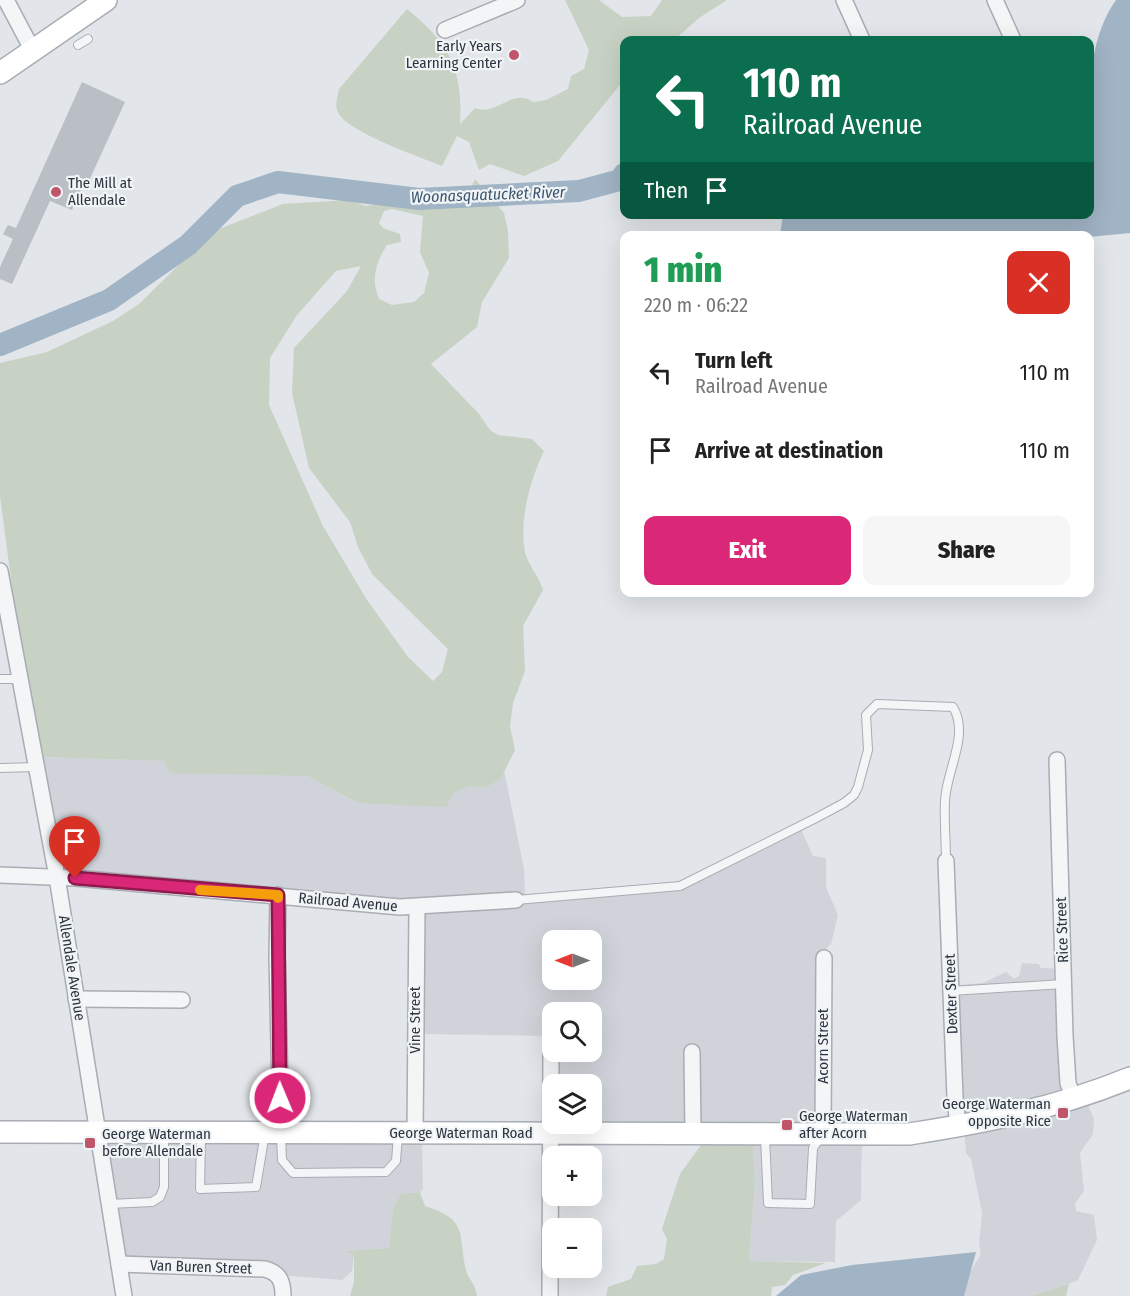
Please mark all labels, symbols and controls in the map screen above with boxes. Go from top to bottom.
place label: Early Years Learning Center [406,37,503,72]
marker: Early Years Learning Center [507,48,521,62]
text: 110 m [743,58,842,108]
icon: left [644,60,722,138]
text: Railroad Avenue [743,109,922,141]
place label: The Mill at Allendale [68,174,132,209]
icon: arrive [700,174,733,207]
text: Then [644,177,688,204]
water label: Woonasquatucket River [411,182,566,207]
marker: The Mill at Allendale [49,185,63,199]
text: 1 min [644,248,722,292]
button: close [1007,251,1070,314]
text: 220 m · 06:22 [644,293,748,317]
text: Turn left [695,347,773,374]
icon: left [644,356,677,389]
text: 110 m [1020,359,1070,386]
text: Railroad Avenue [695,374,828,398]
icon: arrive [644,434,677,467]
text: Arrive at destination [695,437,883,464]
text: 110 m [1020,437,1070,464]
button: Exit [644,516,851,585]
button: Share [863,516,1070,585]
pin [49,816,100,878]
icon: arrive [58,825,91,858]
street label: Railroad Avenue [298,889,398,915]
street label: Rice Street [1052,897,1072,963]
street label: Allendale Avenue [55,914,89,1022]
north arrow [542,930,602,990]
map controls [542,930,602,1278]
street label: Dexter Street [941,953,961,1034]
street label: Vine Street [406,986,424,1054]
button: search [542,1002,602,1062]
street label: Acorn Street [814,1008,832,1084]
position arrow [248,1066,312,1130]
button: layers [542,1074,602,1134]
place label: George Waterman opposite Rice [942,1095,1051,1130]
marker: George Waterman opposite Rice [1056,1106,1070,1120]
place label: George Waterman after Acorn [799,1107,908,1142]
marker: George Waterman after Acorn [780,1118,794,1132]
street label: George Waterman Road [389,1124,533,1142]
place label: George Waterman before Allendale [102,1125,211,1160]
marker: George Waterman before Allendale [83,1136,97,1150]
button: + [542,1146,602,1206]
button: − [542,1218,602,1278]
street label: Van Buren Street [150,1256,253,1278]

